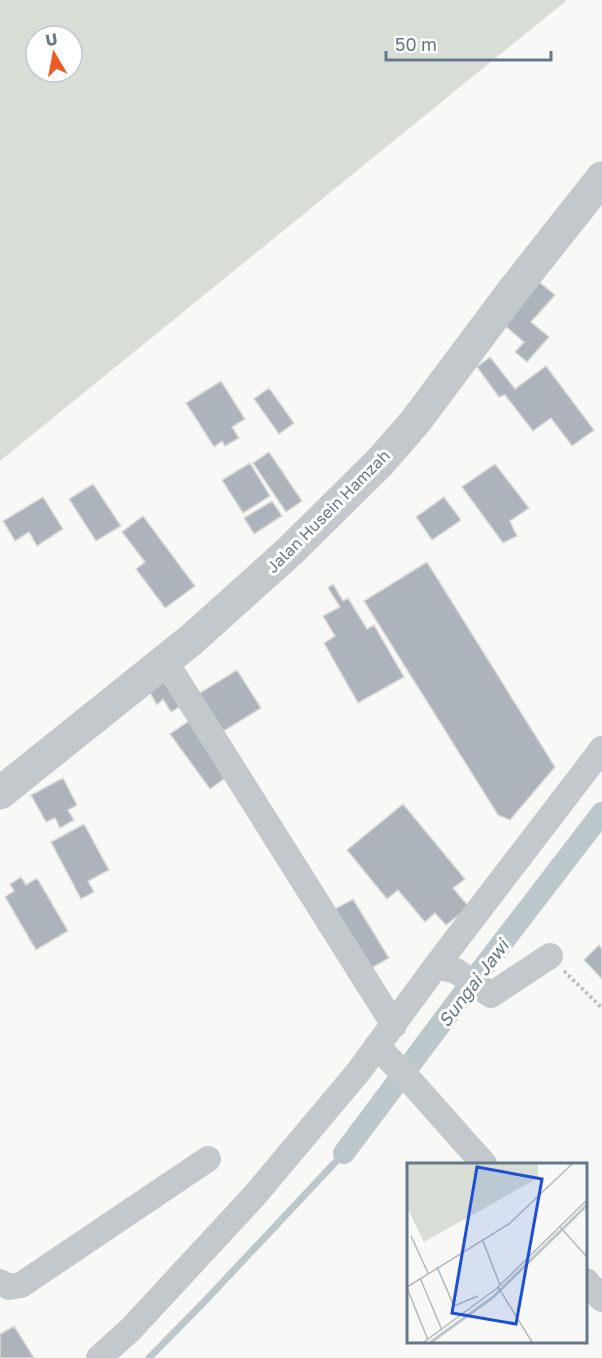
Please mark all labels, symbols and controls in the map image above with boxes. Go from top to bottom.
north arrow [24,24,84,84]
scale bar [386,24,551,62]
text: U [44,28,59,50]
text: 50 m [395,33,437,55]
street label: Jalan Husein Hamzah [262,445,394,577]
water label: Sungai Jawi [433,933,514,1031]
inset map [407,1163,587,1343]

